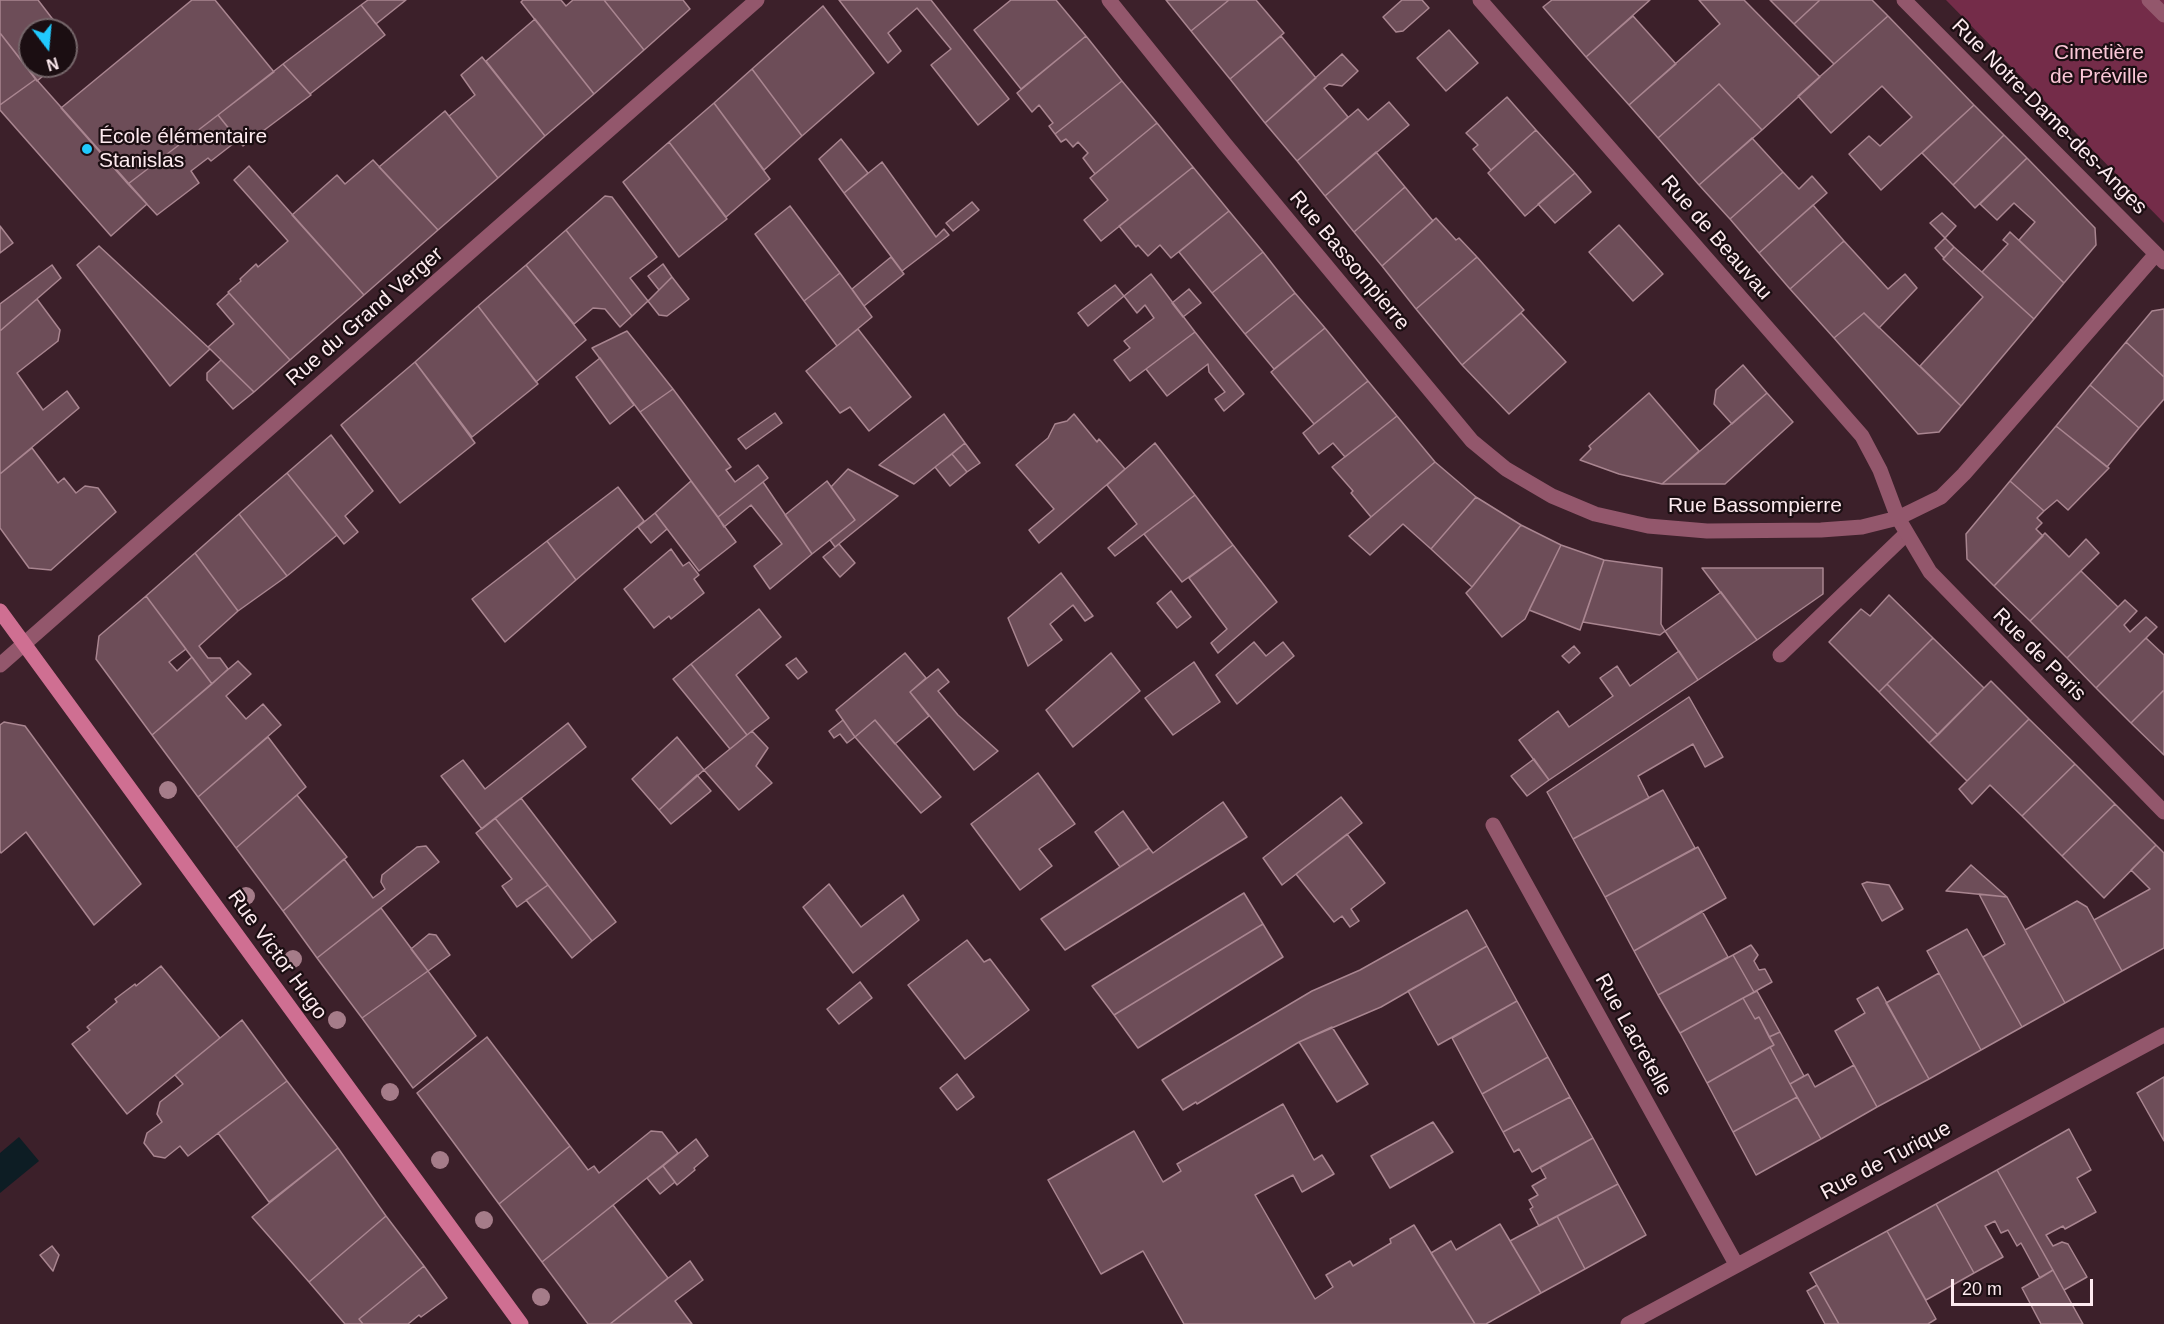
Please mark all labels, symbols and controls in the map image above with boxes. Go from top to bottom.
street label: Rue Notre-Dame-des-Anges [1946,14,2152,220]
north arrow [18,18,78,78]
park label: Cimetière de Préville [2050,40,2148,90]
text: N [45,54,60,74]
place label: École élémentaire Stanislas [99,124,267,174]
marker: École élémentaire Stanislas [80,142,94,156]
street label: Rue de Beauvau [1655,171,1777,305]
street label: Rue Bassompierre [1283,186,1415,336]
street label: Rue du Grand Verger [281,242,449,392]
street label: Rue Bassompierre [1668,493,1842,519]
street label: Rue de Paris [1987,603,2091,707]
street label: Rue Victor Hugo [222,885,332,1025]
street label: Rue Lacretelle [1589,970,1677,1100]
street label: Rue de Turique [1817,1116,1955,1206]
scale bar [1954,1267,2096,1305]
text: 20 m [1962,1279,2002,1299]

